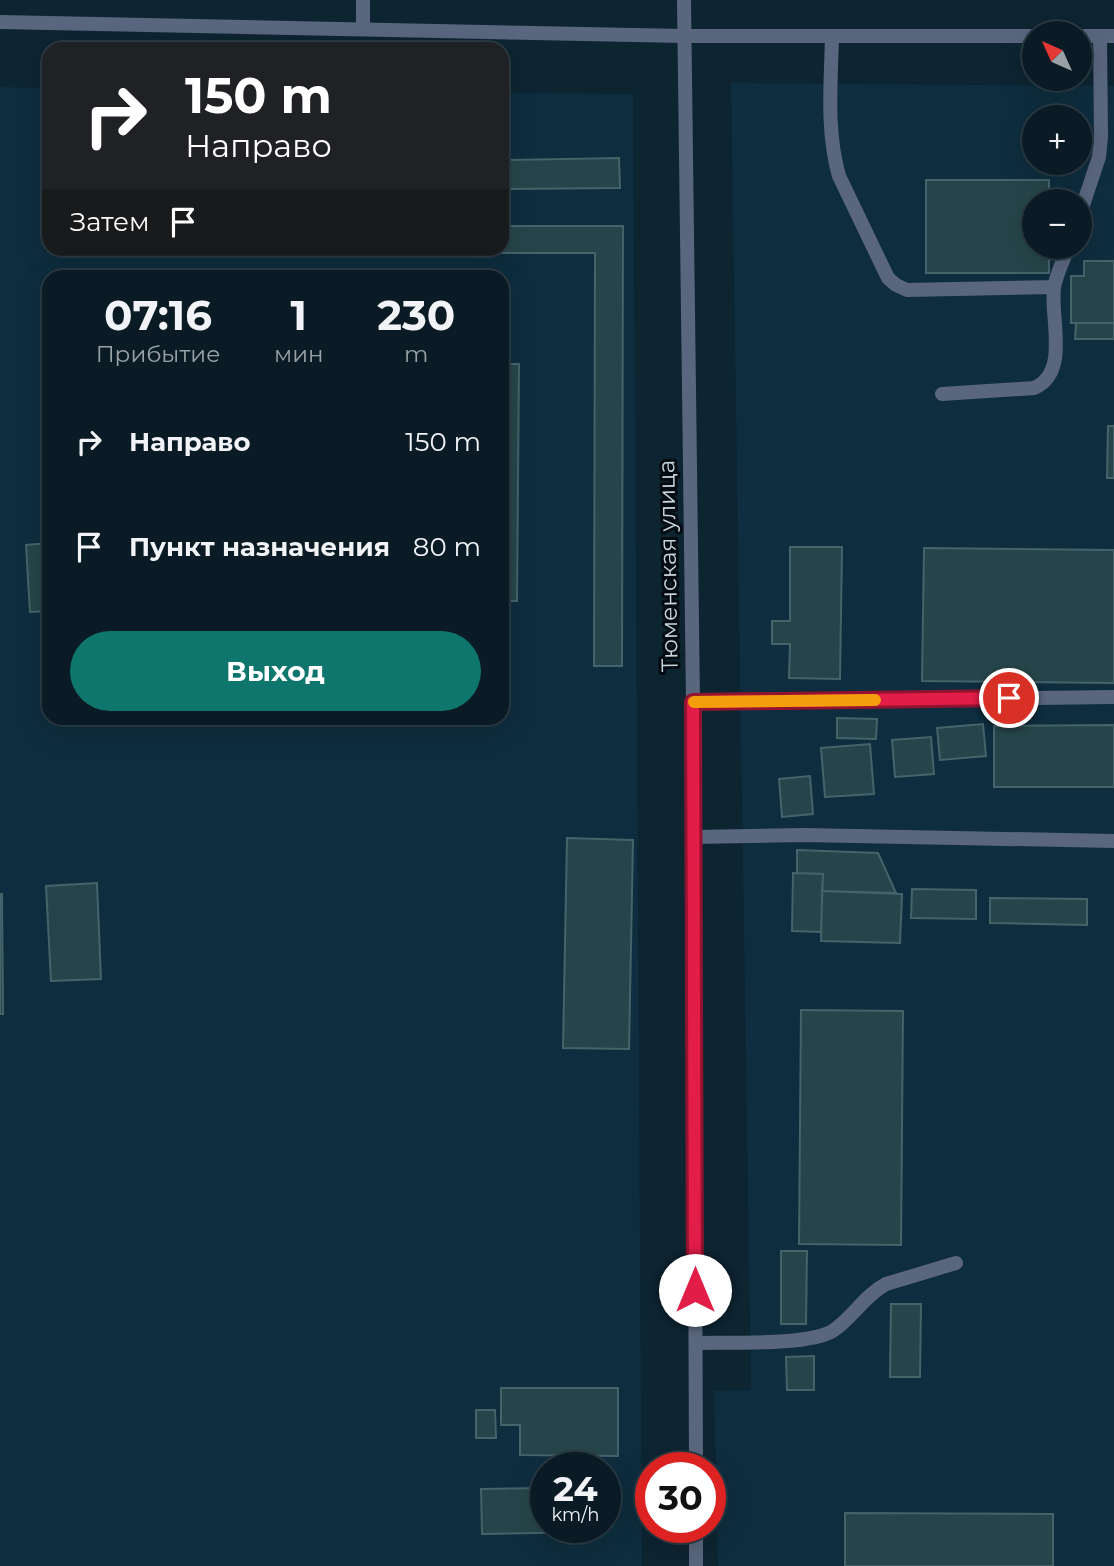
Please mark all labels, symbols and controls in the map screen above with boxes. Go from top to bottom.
north arrow [1022,21,1092,91]
map controls [1022,21,1092,259]
text: 150 m [185,66,332,125]
icon: right [70,70,161,161]
button: + [1022,105,1092,175]
text: Направо [185,126,332,165]
button: − [1022,189,1092,259]
icon: arrive [164,203,202,241]
text: Затем [70,206,150,238]
text: 07:16 [104,289,212,341]
text: 1 [291,289,307,341]
text: 230 [377,289,455,341]
text: Прибытие [96,340,220,368]
text: мин [274,340,324,368]
text: m [404,340,428,368]
icon: right [70,423,108,461]
text: Направо [129,426,250,458]
text: 150 m [405,426,481,458]
street label: Тюменская улица [652,460,684,672]
icon: arrive [70,528,108,566]
text: Пункт назначения [129,531,390,563]
text: 80 m [413,531,481,563]
button: Выход [70,631,481,711]
pin [979,668,1039,728]
icon: arrive [990,679,1028,717]
position arrow [658,1253,732,1327]
speed limit sign: 30 [635,1452,726,1543]
text: 24 [553,1467,598,1510]
text: km/h [551,1504,600,1526]

